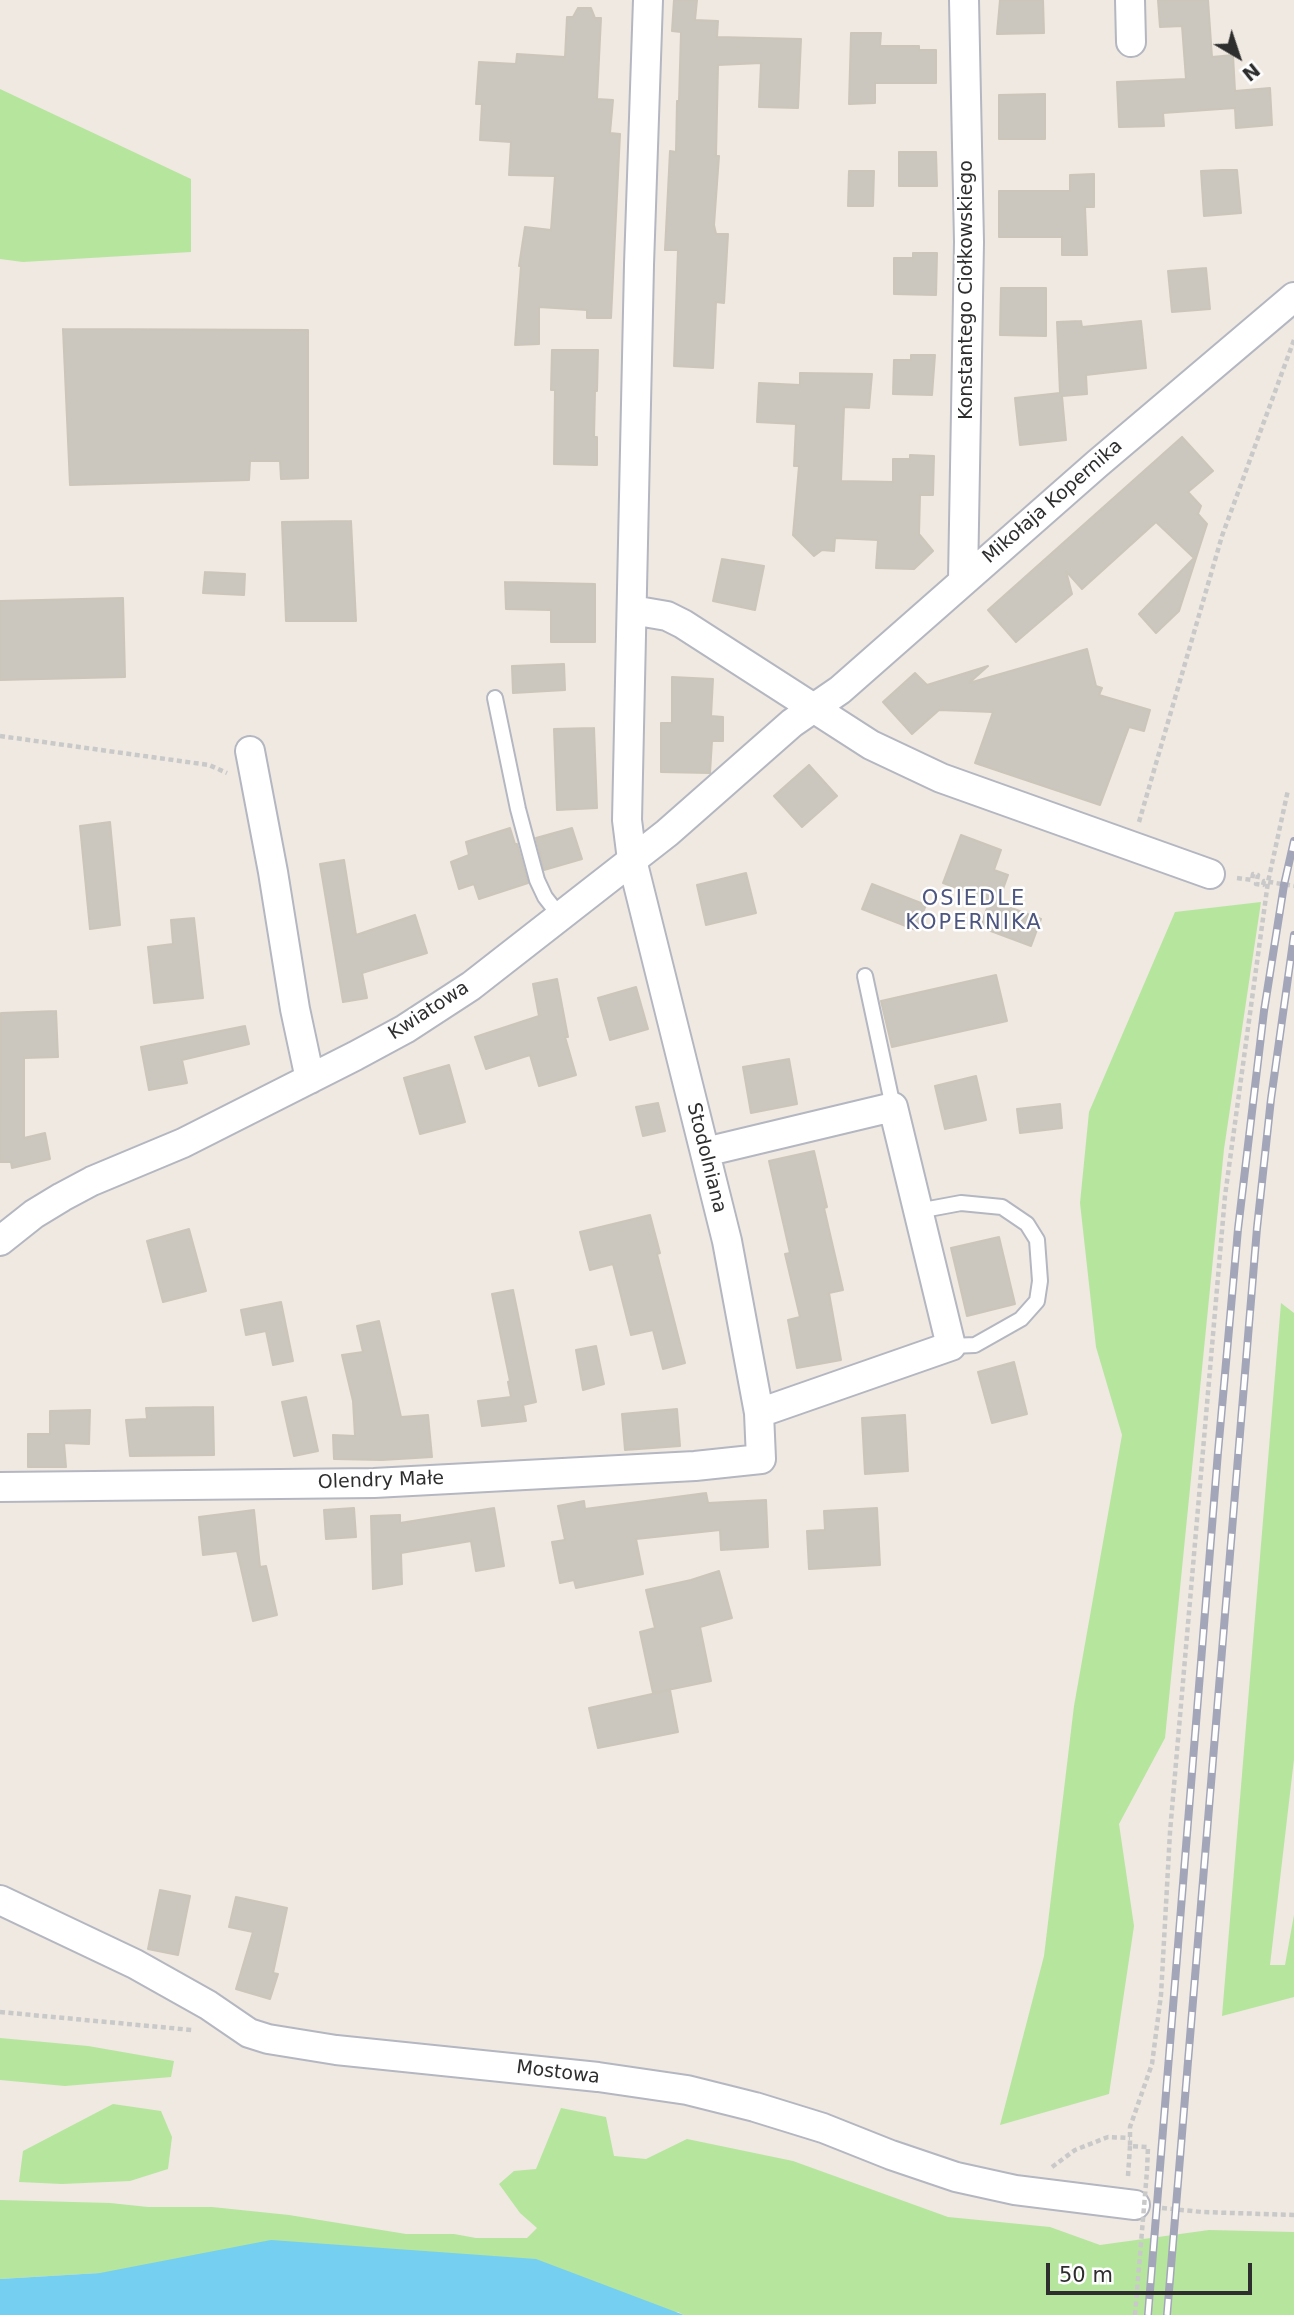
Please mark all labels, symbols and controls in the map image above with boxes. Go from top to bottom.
north arrow [1203,21,1273,91]
text: N [1238,59,1264,86]
street label: Konstantego Ciołkowskiego [956,160,978,420]
street label: Mikołaja Kopernika [978,435,1128,569]
district label: OSIEDLE KOPERNIKA [906,887,1042,937]
street label: Kwiatowa [385,977,473,1045]
street label: Stodolniana [681,1101,731,1215]
street label: Olendry Małe [318,1467,444,1495]
street label: Mostowa [515,2057,601,2089]
scale bar [1049,2248,1256,2292]
text: 50 m [1059,2263,1113,2287]

